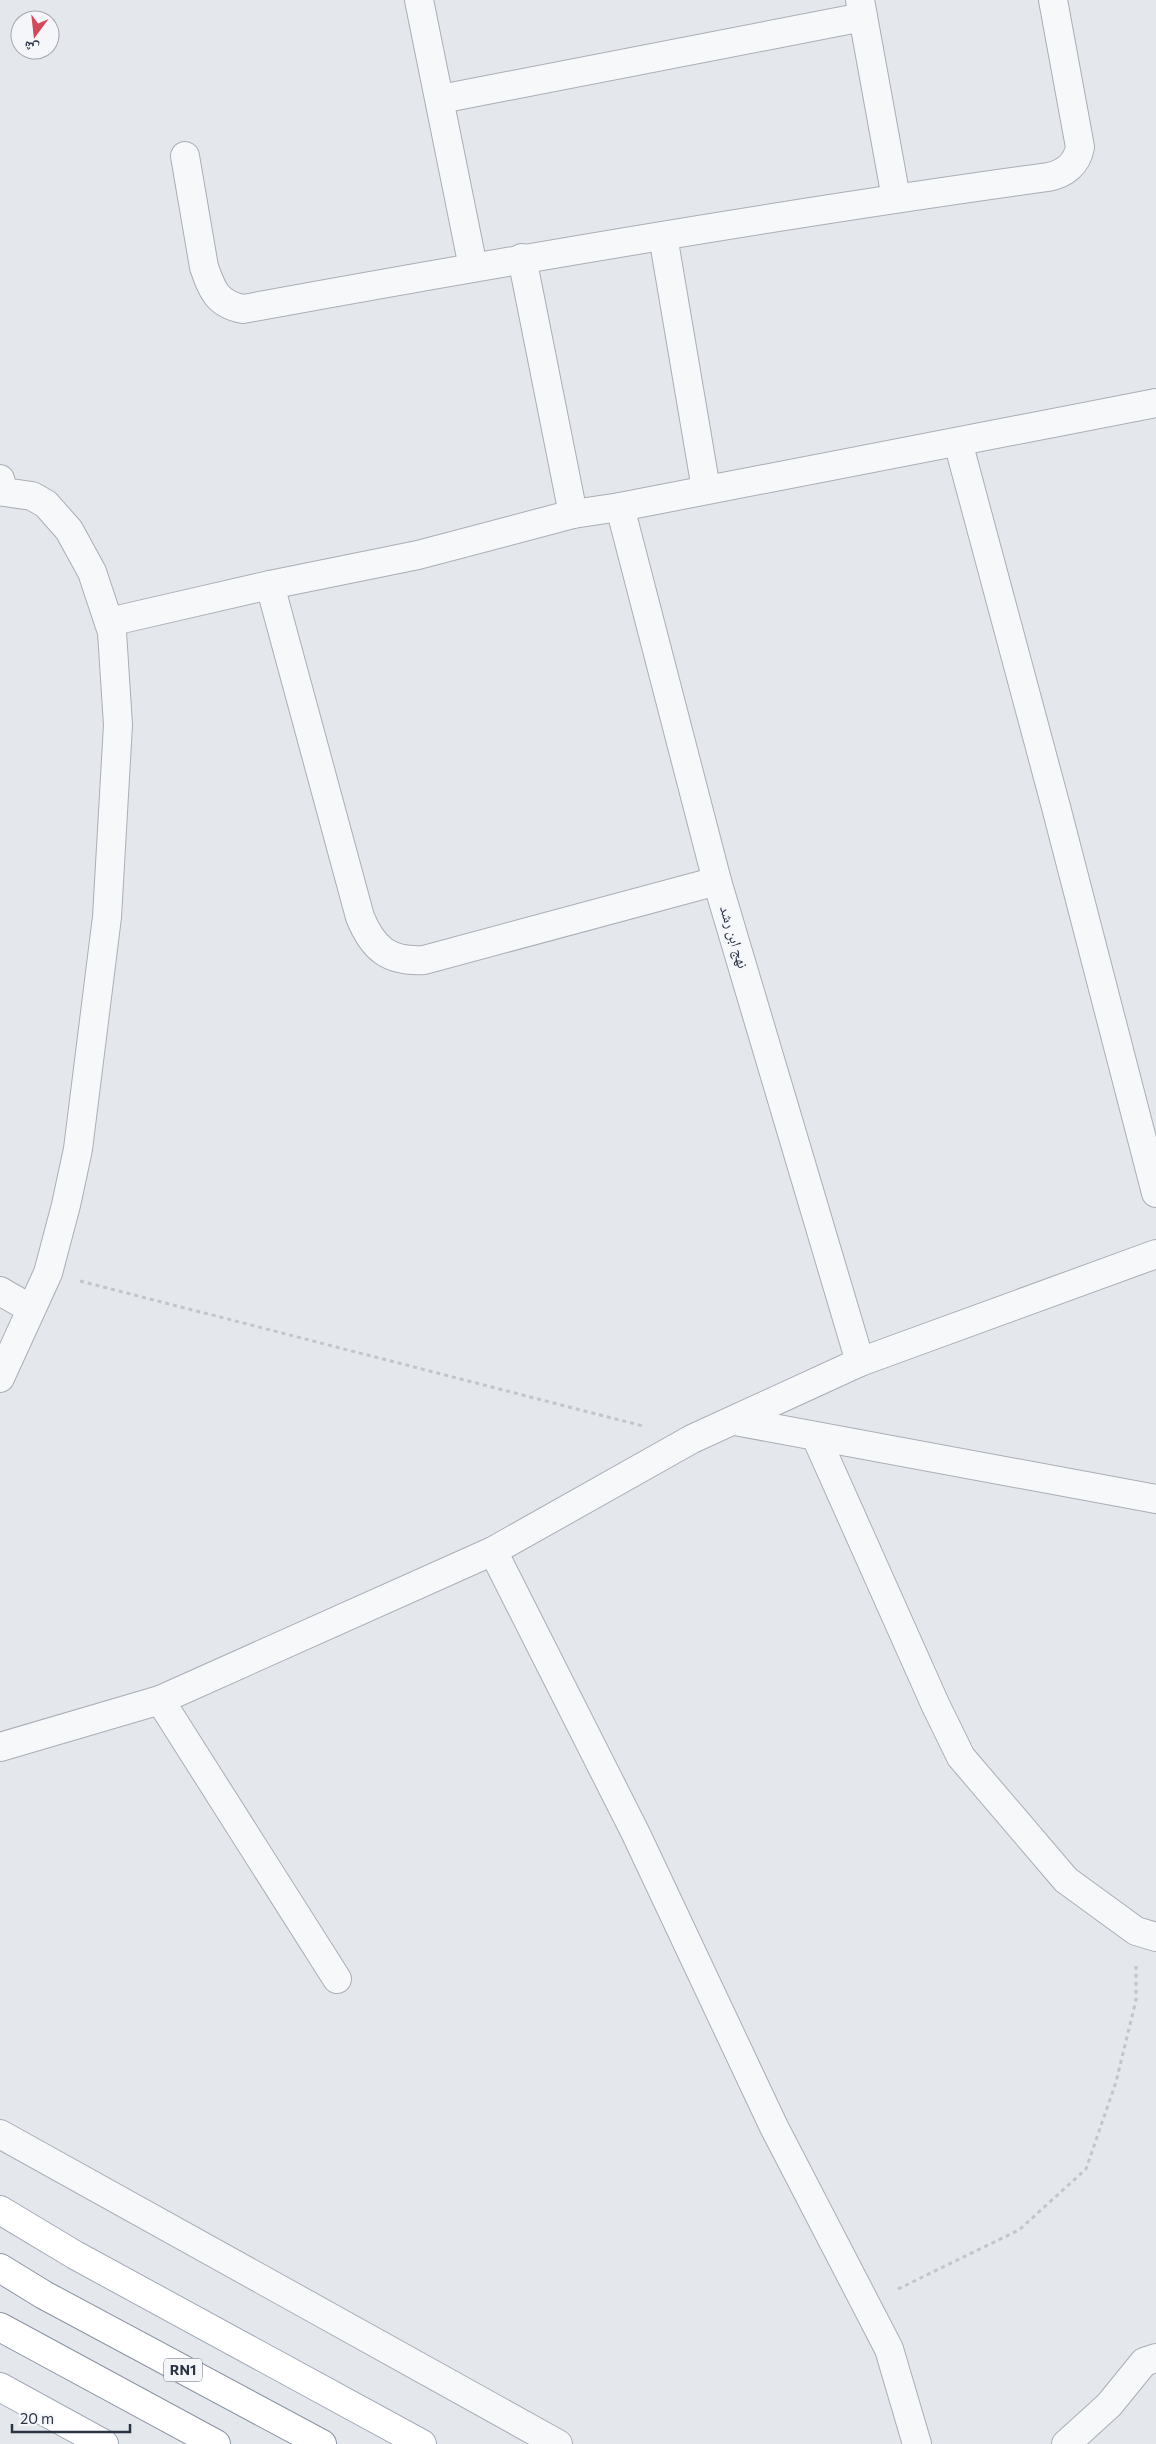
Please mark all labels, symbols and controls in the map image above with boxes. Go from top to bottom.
north arrow [10,10,60,60]
text: ش [22,37,41,58]
street label: نهج ابن رشد [715,903,753,971]
road number: RN1 [164,2358,202,2382]
scale bar [12,2402,130,2434]
text: 20 m [20,2409,54,2427]

